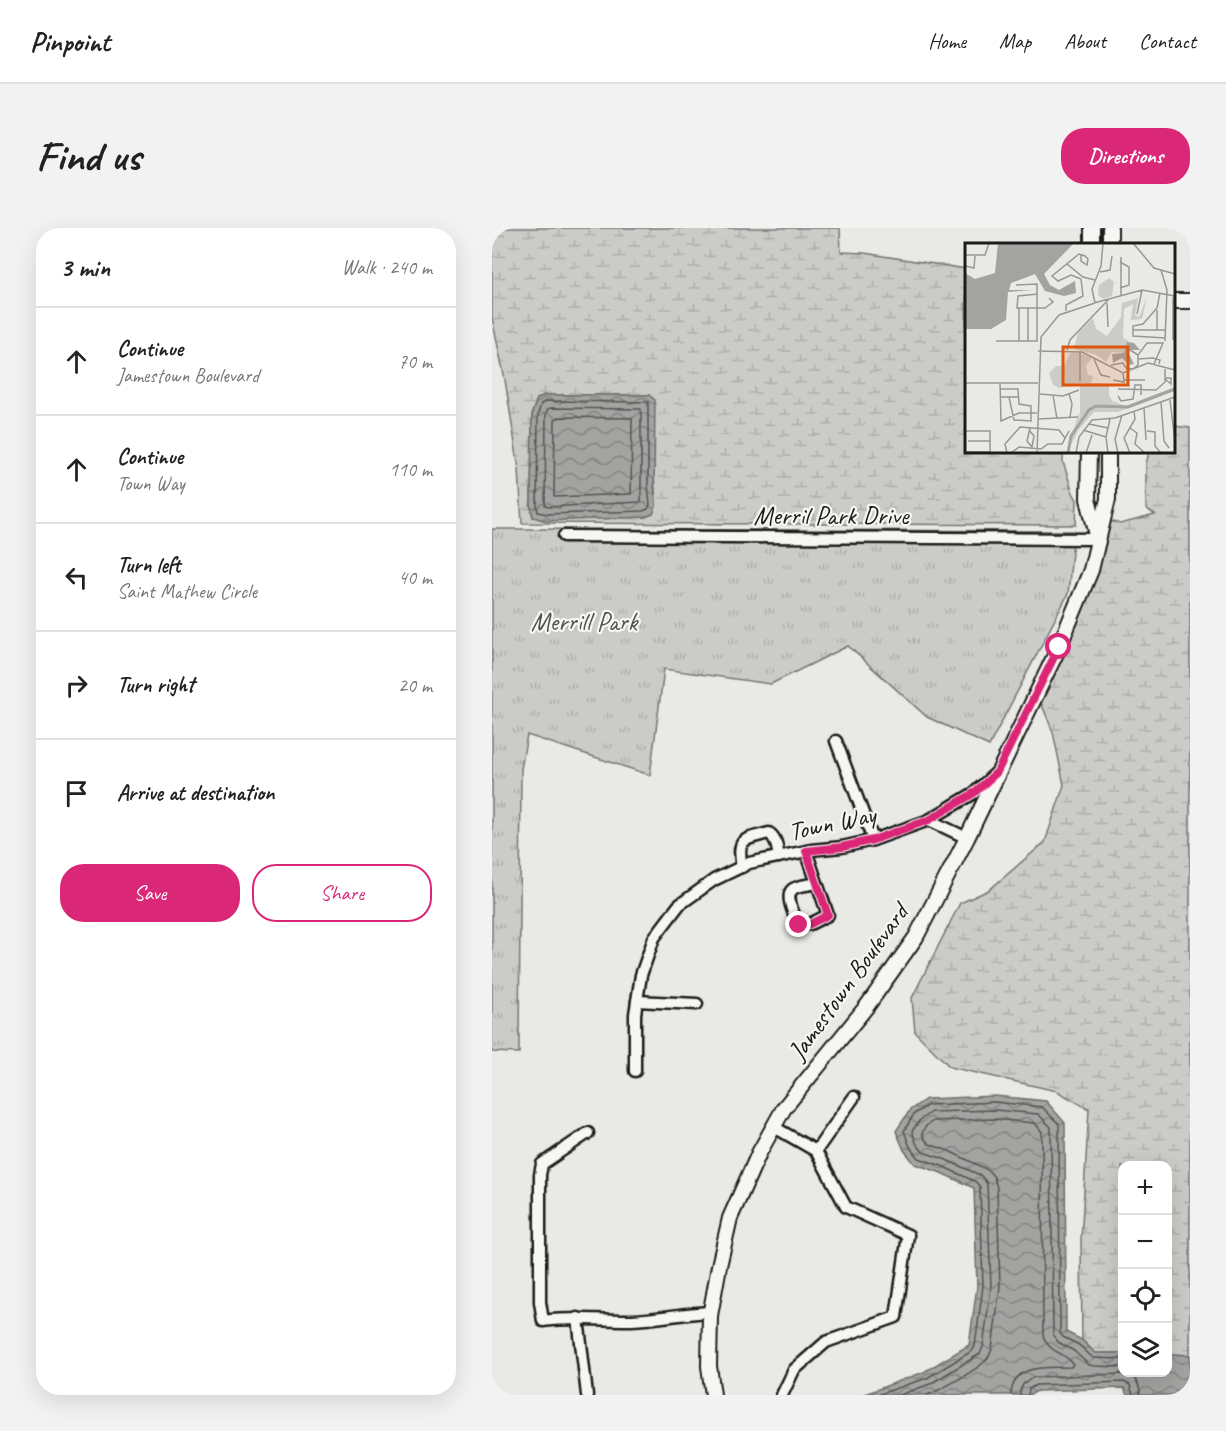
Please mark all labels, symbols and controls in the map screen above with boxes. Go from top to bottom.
text: Pinpoint [30,24,110,59]
text: Home [928,28,966,54]
text: Map [999,28,1031,54]
text: About [1064,28,1106,54]
text: Contact [1139,28,1196,54]
button: Directions [1061,128,1190,184]
text: Find us [36,130,141,183]
inset map [965,243,1175,453]
text: 3 min [60,251,110,284]
text: Walk · 240 m [342,255,432,280]
text: Continue [117,335,183,363]
icon: ahead [60,345,93,378]
text: 70 m [398,349,432,374]
text: Jamestown Boulevard [117,363,259,388]
text: Continue [117,443,183,471]
icon: ahead [60,453,93,486]
text: 110 m [389,457,432,482]
text: Town Way [117,471,185,496]
street label: Merril Park Drive [754,499,910,532]
text: Turn left [117,551,181,579]
icon: left [60,561,93,594]
text: 40 m [398,565,432,590]
text: Saint Mathew Circle [117,579,257,604]
park label: Merrill Park [531,605,640,638]
route start [1045,633,1071,659]
icon: right [60,669,93,702]
text: Turn right [117,671,194,699]
text: 20 m [398,673,432,698]
icon: arrive [60,777,93,810]
text: Arrive at destination [117,779,274,807]
street label: Town Way [786,797,881,848]
button: Save [60,864,240,922]
button: Share [252,864,432,922]
street label: Jamestown Boulevard [779,895,918,1068]
route end [785,911,811,937]
map controls [1118,1161,1172,1377]
button: + [1118,1161,1172,1215]
button: − [1118,1215,1172,1269]
button: locate [1118,1269,1172,1323]
button: layers [1118,1323,1172,1377]

